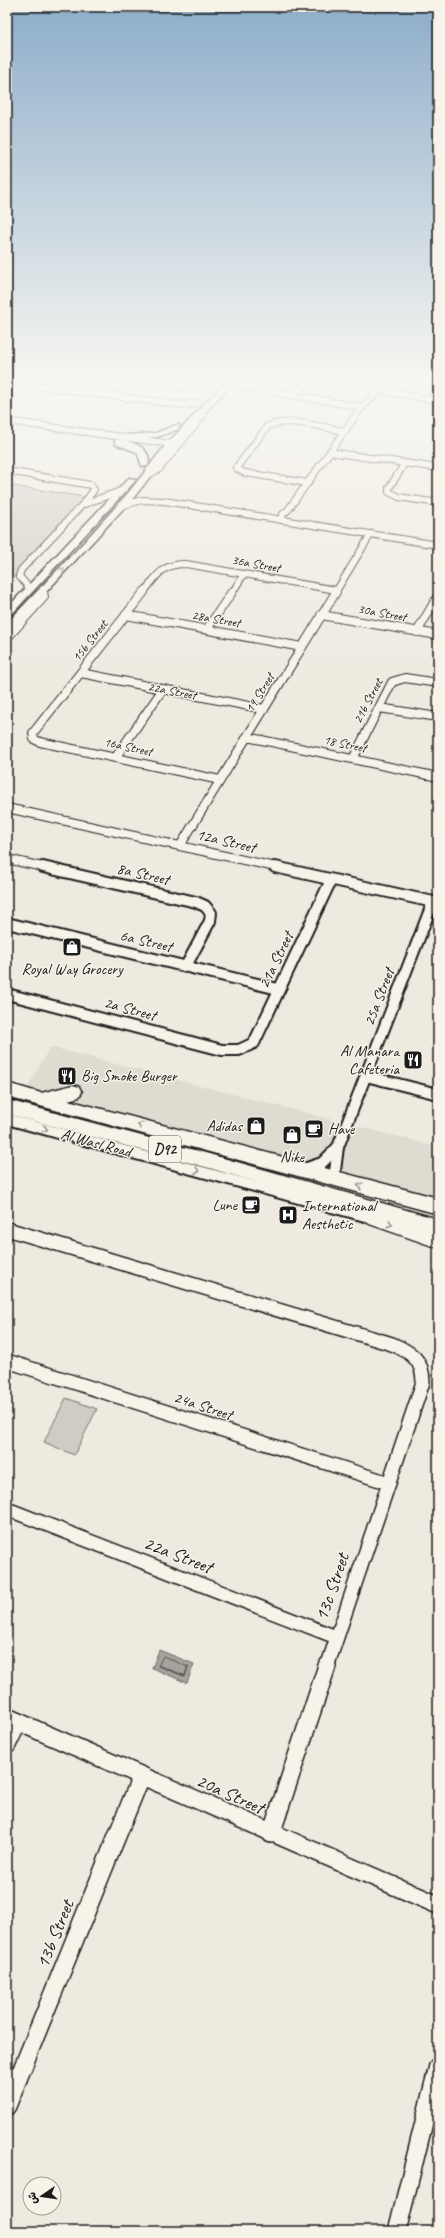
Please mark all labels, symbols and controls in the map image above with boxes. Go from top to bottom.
street label: 36a Street [231,552,283,576]
one-way arrow [57,567,65,575]
street label: 30a Street [357,601,409,625]
street label: 28a Street [191,607,243,631]
street label: 15b Street [69,616,112,665]
street label: 19 Street [242,669,279,716]
street label: 21b Street [350,674,387,726]
street label: 22a Street [147,678,199,704]
street label: 18 Street [322,732,369,757]
street label: 16a Street [102,734,155,760]
street label: 12a Street [194,824,260,858]
street label: 8a Street [115,858,174,890]
street label: 6a Street [118,925,177,957]
street label: 21a Street [254,926,299,991]
shop icon: Royal Way Grocery [61,936,83,958]
place label: Royal Way Grocery [21,959,124,979]
street label: 25a Street [359,963,400,1029]
street label: 2a Street [102,992,161,1026]
place label: Al Manara Cafeteria [340,1041,401,1079]
restaurant icon: Al Manara Cafeteria [402,1049,424,1071]
restaurant icon: Big Smoke Burger [56,1065,78,1087]
place label: Big Smoke Burger [81,1066,178,1086]
shop icon: Adidas [245,1115,267,1137]
place label: Adidas [207,1116,244,1136]
cafe icon: Have [303,1118,325,1140]
place label: Have [328,1119,356,1139]
one-way arrow [137,1121,144,1130]
one-way arrow [41,1124,48,1133]
street label: Al Wasl Road [59,1124,136,1163]
shop icon: Nike [281,1124,303,1146]
road number: D92 [149,1136,181,1162]
place label: Nike [280,1147,306,1167]
one-way arrow [194,1166,200,1174]
one-way arrow [356,1182,363,1190]
cafe icon: Lune [240,1194,262,1216]
place label: Lune [213,1195,239,1215]
place label: International Aesthetic [302,1196,379,1234]
hospital icon: International Aesthetic [277,1204,299,1226]
one-way arrow [386,1219,393,1228]
street label: 24a Street [171,1387,237,1426]
street label: 22a Street [140,1531,218,1580]
street label: 13c Street [309,1549,355,1624]
street label: 20a Street [193,1769,270,1821]
street label: 13b Street [31,1895,80,1971]
north arrow [22,2176,62,2216]
text: ش [24,2191,40,2206]

